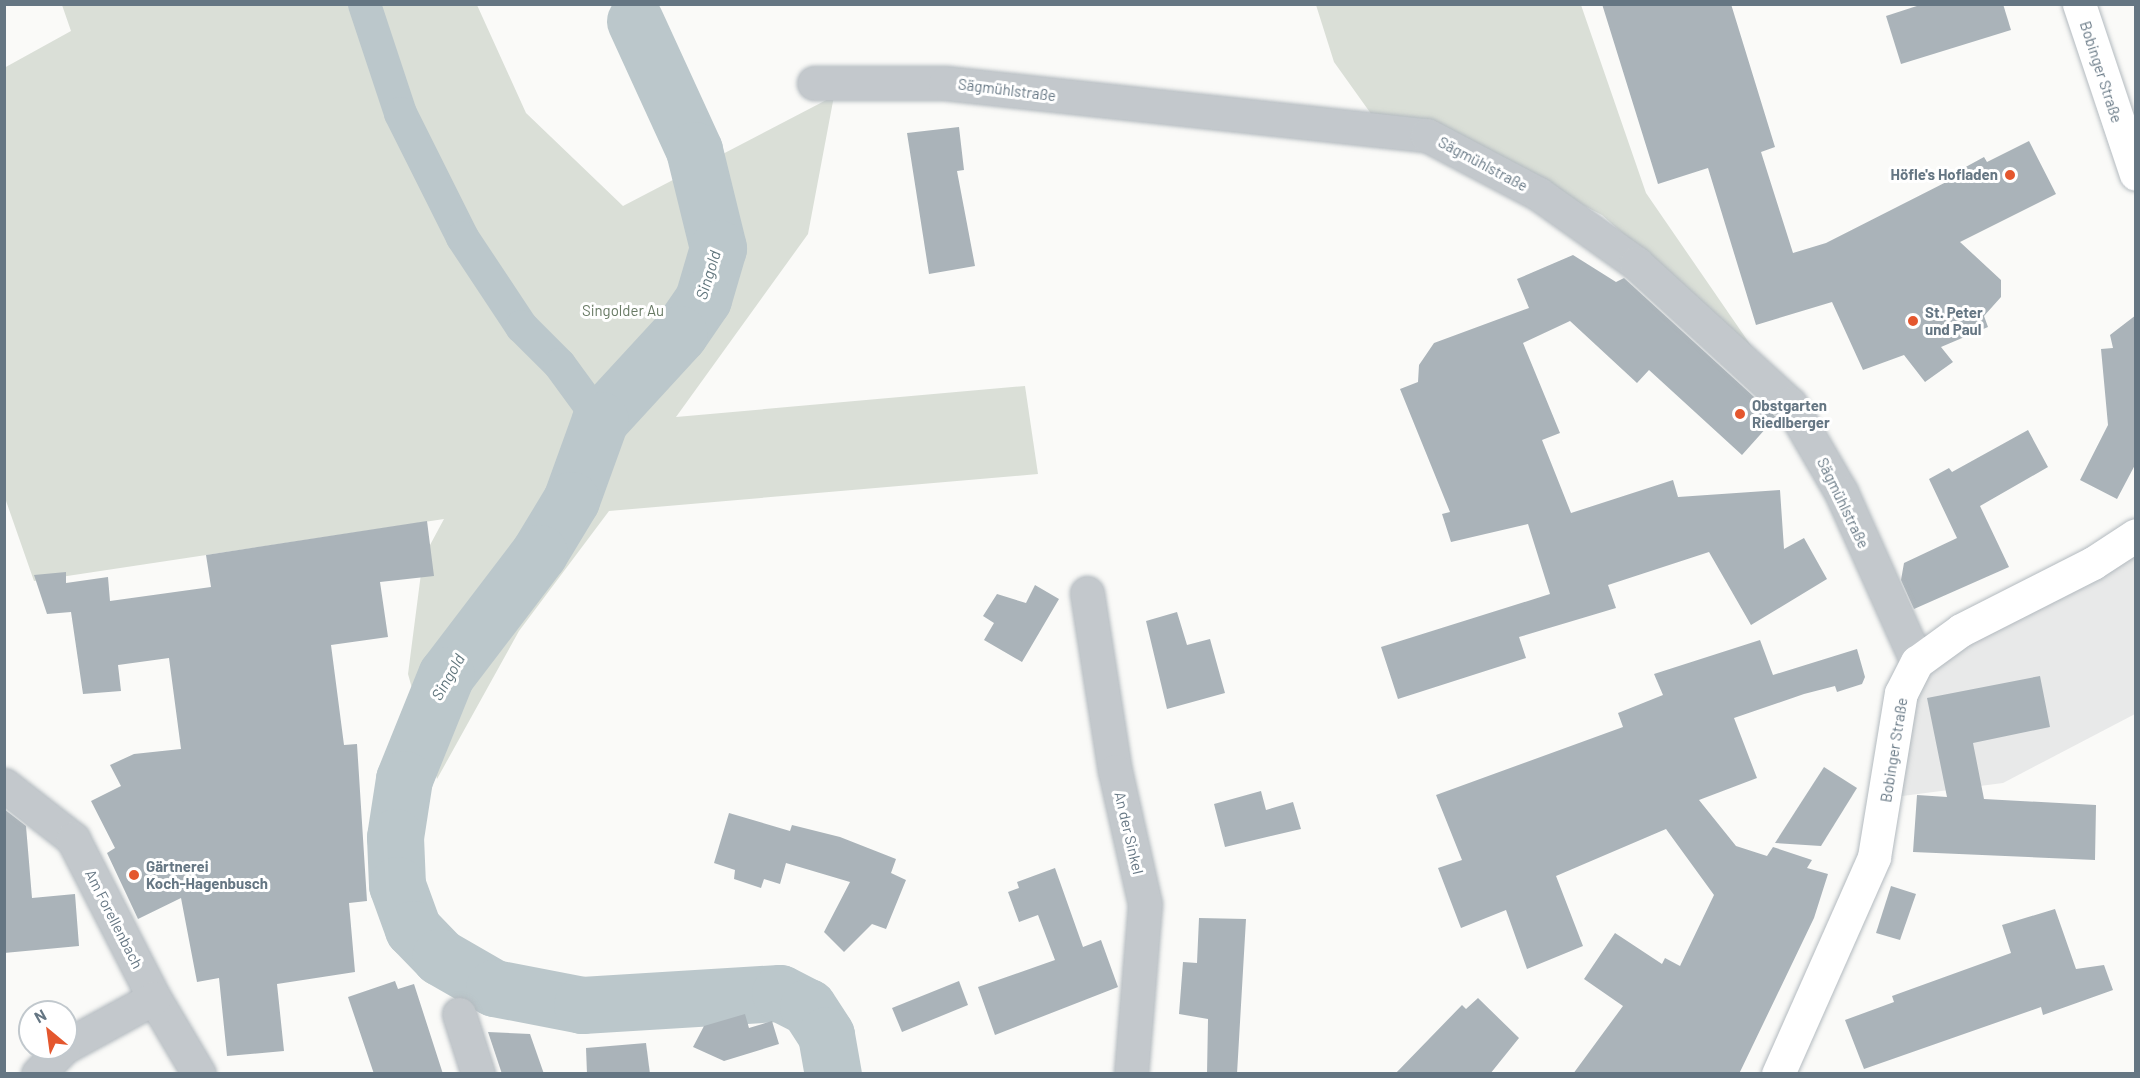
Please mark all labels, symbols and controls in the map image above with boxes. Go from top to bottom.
street label: Bobinger Straße [2076,19,2126,125]
street label: Sägmühlstraße [957,75,1057,105]
street label: Sägmühlstraße [1435,133,1531,195]
place label: Höfle's Hofladen [1891,166,1998,184]
marker: Höfle's Hofladen [2003,168,2017,182]
water label: Singold [691,248,725,302]
park label: Singolder Au [582,302,664,320]
place label: St. Peter und Paul [1925,303,1983,338]
marker: St. Peter und Paul [1906,314,1920,328]
place label: Obstgarten Riedlberger [1752,396,1830,431]
marker: Obstgarten Riedlberger [1733,407,1747,421]
street label: Sägmühlstraße [1813,455,1873,551]
water label: Singold [427,650,469,704]
street label: Bobinger Straße [1877,696,1911,804]
street label: An der Sinkel [1111,790,1147,876]
place label: Gärtnerei Koch-Hagenbusch [146,857,268,892]
street label: Am Forellenbach [81,866,147,972]
marker: Gärtnerei Koch-Hagenbusch [127,868,141,882]
north arrow [18,1000,78,1060]
text: N [31,1005,49,1026]

